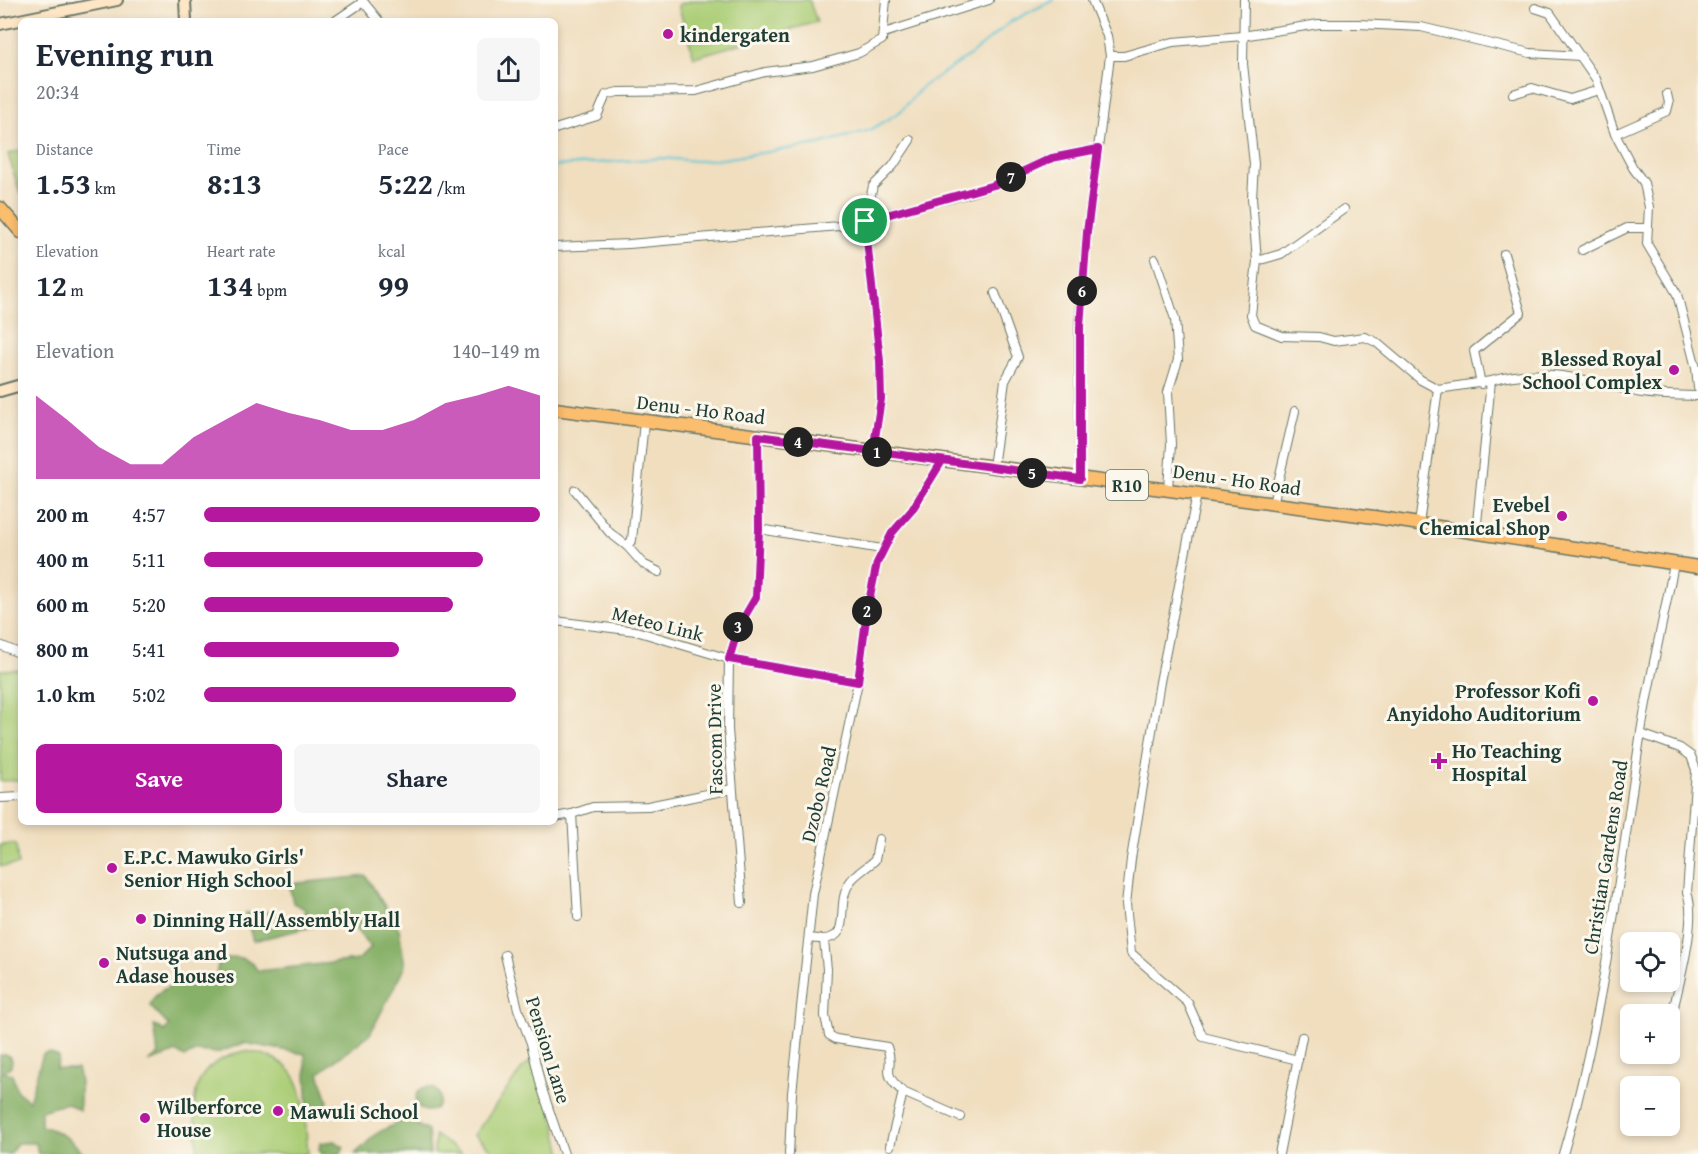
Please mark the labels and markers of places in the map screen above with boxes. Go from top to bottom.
place label: kindergaten [680,20,790,49]
marker: kindergaten [661,27,675,41]
pin: 7 [996,162,1026,192]
pin [839,195,890,246]
pin: 6 [1067,276,1097,306]
place label: Blessed Royal School Complex [1522,344,1662,396]
marker: Blessed Royal School Complex [1667,363,1681,377]
pin: 4 [783,427,813,457]
pin: 1 [862,437,892,467]
pin: 5 [1017,458,1047,488]
place label: Evebel Chemical Shop [1419,490,1550,542]
marker: Evebel Chemical Shop [1555,509,1569,523]
pin: 2 [852,596,882,626]
pin: 3 [723,612,753,642]
place label: Professor Kofi Anyidoho Auditorium [1387,676,1581,728]
marker: Professor Kofi Anyidoho Auditorium [1586,694,1600,708]
place label: Ho Teaching Hospital [1452,736,1562,788]
marker: Ho Teaching Hospital [1430,752,1448,770]
place label: E.P.C. Mawuko Girls' Senior High School [124,842,304,894]
marker: E.P.C. Mawuko Girls' Senior High School [105,861,119,875]
place label: Dinning Hall/Assembly Hall [153,905,400,934]
marker: Dinning Hall/Assembly Hall [134,912,148,926]
place label: Nutsuga and Adase houses [116,938,234,990]
marker: Nutsuga and Adase houses [97,956,111,970]
place label: Wilberforce House [157,1092,262,1144]
place label: Mawuli School [290,1097,419,1126]
marker: Mawuli School [271,1104,285,1118]
marker: Wilberforce House [138,1111,152,1125]

